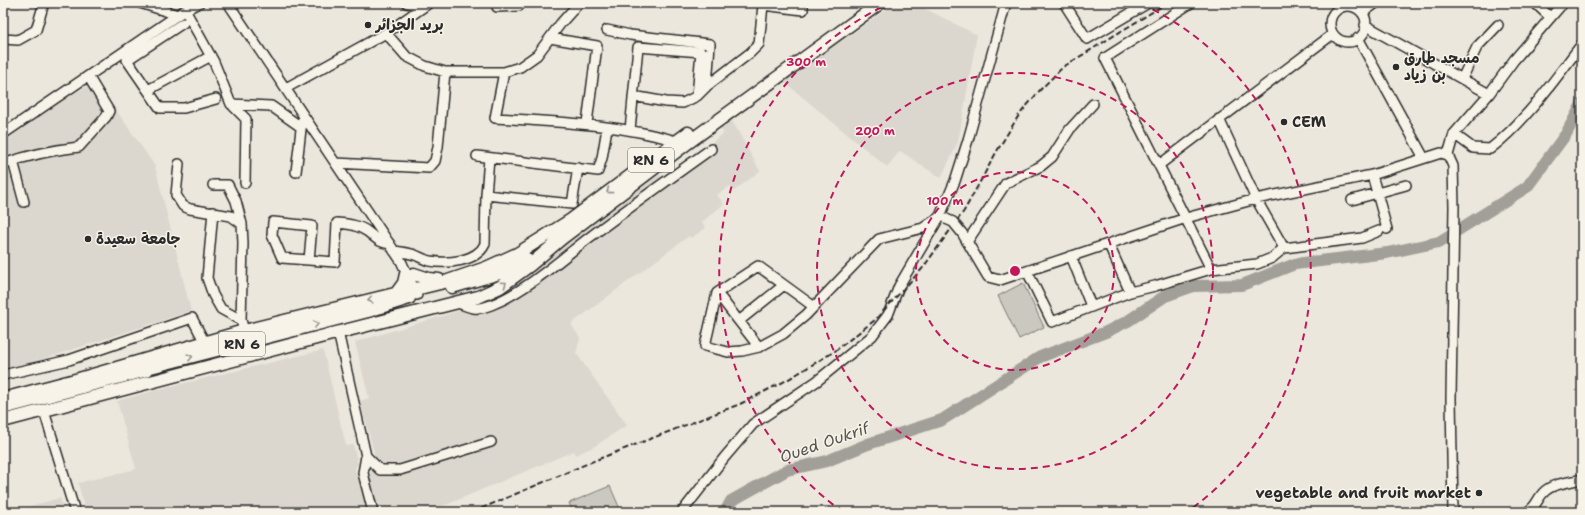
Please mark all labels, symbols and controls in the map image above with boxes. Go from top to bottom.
place label: بريد الجزائر [374,15,444,35]
marker: بريد الجزائر [363,20,373,30]
place label: مسجد طارق بن زياد [1404,48,1479,85]
text: 300 m [786,54,826,70]
marker: مسجد طارق بن زياد [1391,62,1401,72]
place label: CEM [1292,112,1327,132]
marker: CEM [1279,117,1289,127]
text: 200 m [855,123,895,139]
road number: RN 6 [628,148,674,172]
one-way arrow [607,186,614,193]
text: 100 m [927,193,964,209]
place label: جامعة سعيدة [96,229,181,249]
marker: جامعة سعيدة [83,234,93,244]
centre of rings [1008,264,1022,278]
one-way arrow [500,281,507,289]
one-way arrow [366,295,373,304]
one-way arrow [313,321,319,329]
road number: RN 6 [219,332,265,356]
one-way arrow [187,353,194,362]
water label: Oued Oukrif [777,417,874,468]
place label: vegetable and fruit market [1256,483,1471,503]
marker: vegetable and fruit market [1474,488,1484,498]

